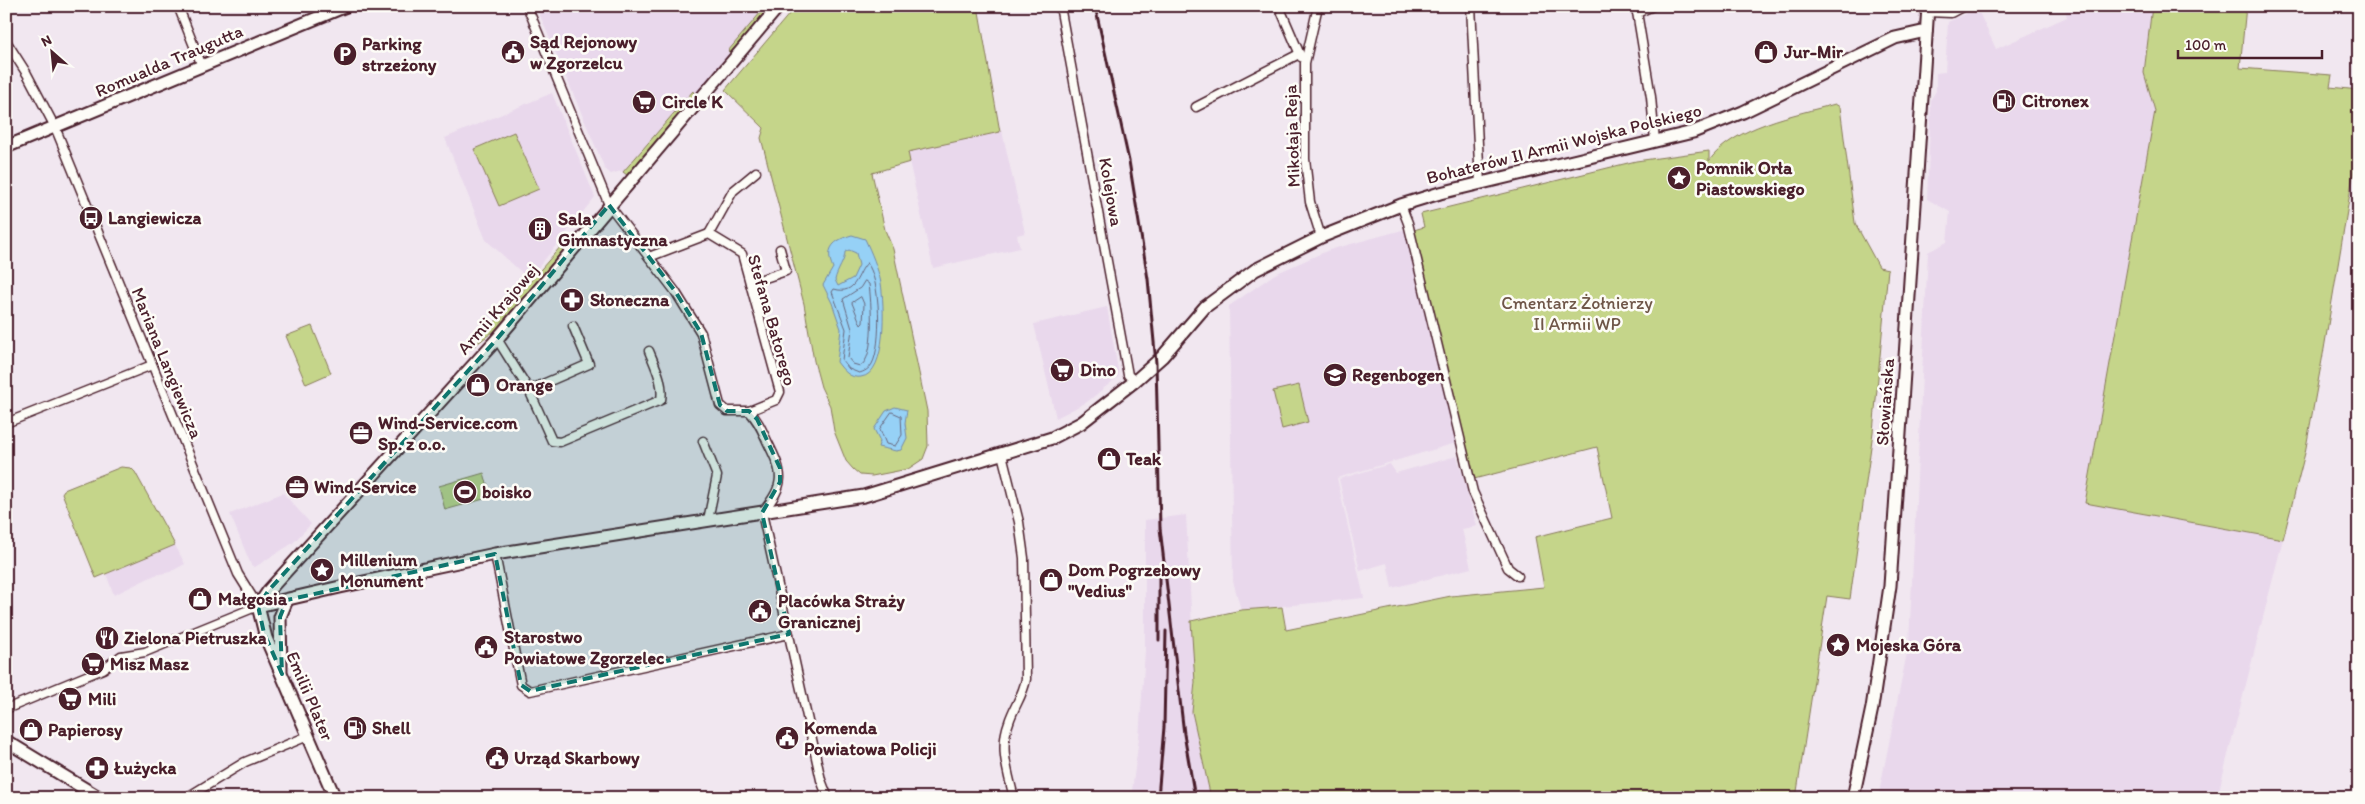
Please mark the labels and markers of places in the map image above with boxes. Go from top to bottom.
place label: Sąd Rejonowy w Zgorzelcu [530,31,637,74]
place label: Parking strzeżony [362,33,437,76]
public building icon: Sąd Rejonowy w Zgorzelcu [500,39,526,65]
shop icon: Jur-Mir [1753,39,1779,65]
parking icon: Parking strzeżony [332,41,358,67]
place label: Jur-Mir [1783,41,1844,63]
fuel station icon: Citronex [1991,88,2017,114]
supermarket icon: Circle K [631,89,657,115]
place label: Citronex [2022,90,2090,112]
place label: Circle K [662,91,723,113]
place label: Pomnik Orła Piastowskiego [1696,157,1805,200]
place icon: Pomnik Orła Piastowskiego [1666,165,1692,191]
bus stop icon: Langiewicza [78,205,104,231]
place label: Langiewicza [108,207,202,229]
place label: Sala Gimnastyczna [558,208,668,251]
building icon: Sala Gimnastyczna [527,216,553,242]
pharmacy icon: Słoneczna [559,287,585,313]
place label: Słoneczna [590,289,670,311]
supermarket icon: Dino [1049,357,1075,383]
place label: Dino [1080,359,1116,381]
school or university icon: Regenbogen [1322,362,1348,388]
place label: Regenbogen [1352,364,1445,386]
shop icon: Orange [465,372,491,398]
place label: Orange [496,374,553,396]
place label: Wind-Service.com Sp. z o.o. [378,412,519,455]
office icon: Wind-Service.com Sp. z o.o. [348,420,374,446]
shop icon: Teak [1096,446,1122,472]
place label: Teak [1125,448,1162,470]
office icon: Wind-Service [284,474,310,500]
place label: Wind-Service [314,476,417,498]
sports icon: boisko [452,479,478,505]
place label: boisko [482,481,532,503]
place label: Millenium Monument [340,549,424,592]
place icon: Millenium Monument [309,557,335,583]
place label: Dom Pogrzebowy "Vedius" [1068,559,1201,602]
shop icon: Dom Pogrzebowy "Vedius" [1038,567,1064,593]
shop icon: Małgosia [187,586,213,612]
place label: Małgosia [218,588,288,610]
place label: Placówka Straży Granicznej [778,590,905,633]
public building icon: Placówka Straży Granicznej [747,598,773,624]
restaurant icon: Zielona Pietruszka [94,625,120,651]
place label: Starostwo Powiatowe Zgorzelec [504,626,665,669]
place label: Zielona Pietruszka [124,627,267,649]
place icon: Mojeska Góra [1825,632,1851,658]
public building icon: Starostwo Powiatowe Zgorzelec [473,634,499,660]
place label: Mojeska Góra [1856,634,1962,656]
supermarket icon: Misz Masz [80,651,106,677]
place label: Misz Masz [110,653,189,675]
supermarket icon: Mili [57,686,83,712]
place label: Mili [88,688,116,710]
fuel station icon: Shell [342,715,368,741]
shop icon: Papierosy [18,717,44,743]
place label: Shell [372,717,411,739]
place label: Komenda Powiatowa Policji [804,717,937,760]
place label: Papierosy [48,719,123,741]
public building icon: Komenda Powiatowa Policji [774,725,800,751]
public building icon: Urząd Skarbowy [484,745,510,771]
place label: Urząd Skarbowy [514,747,640,769]
pharmacy icon: Łużycka [84,755,110,781]
place label: Łużycka [113,757,176,779]

